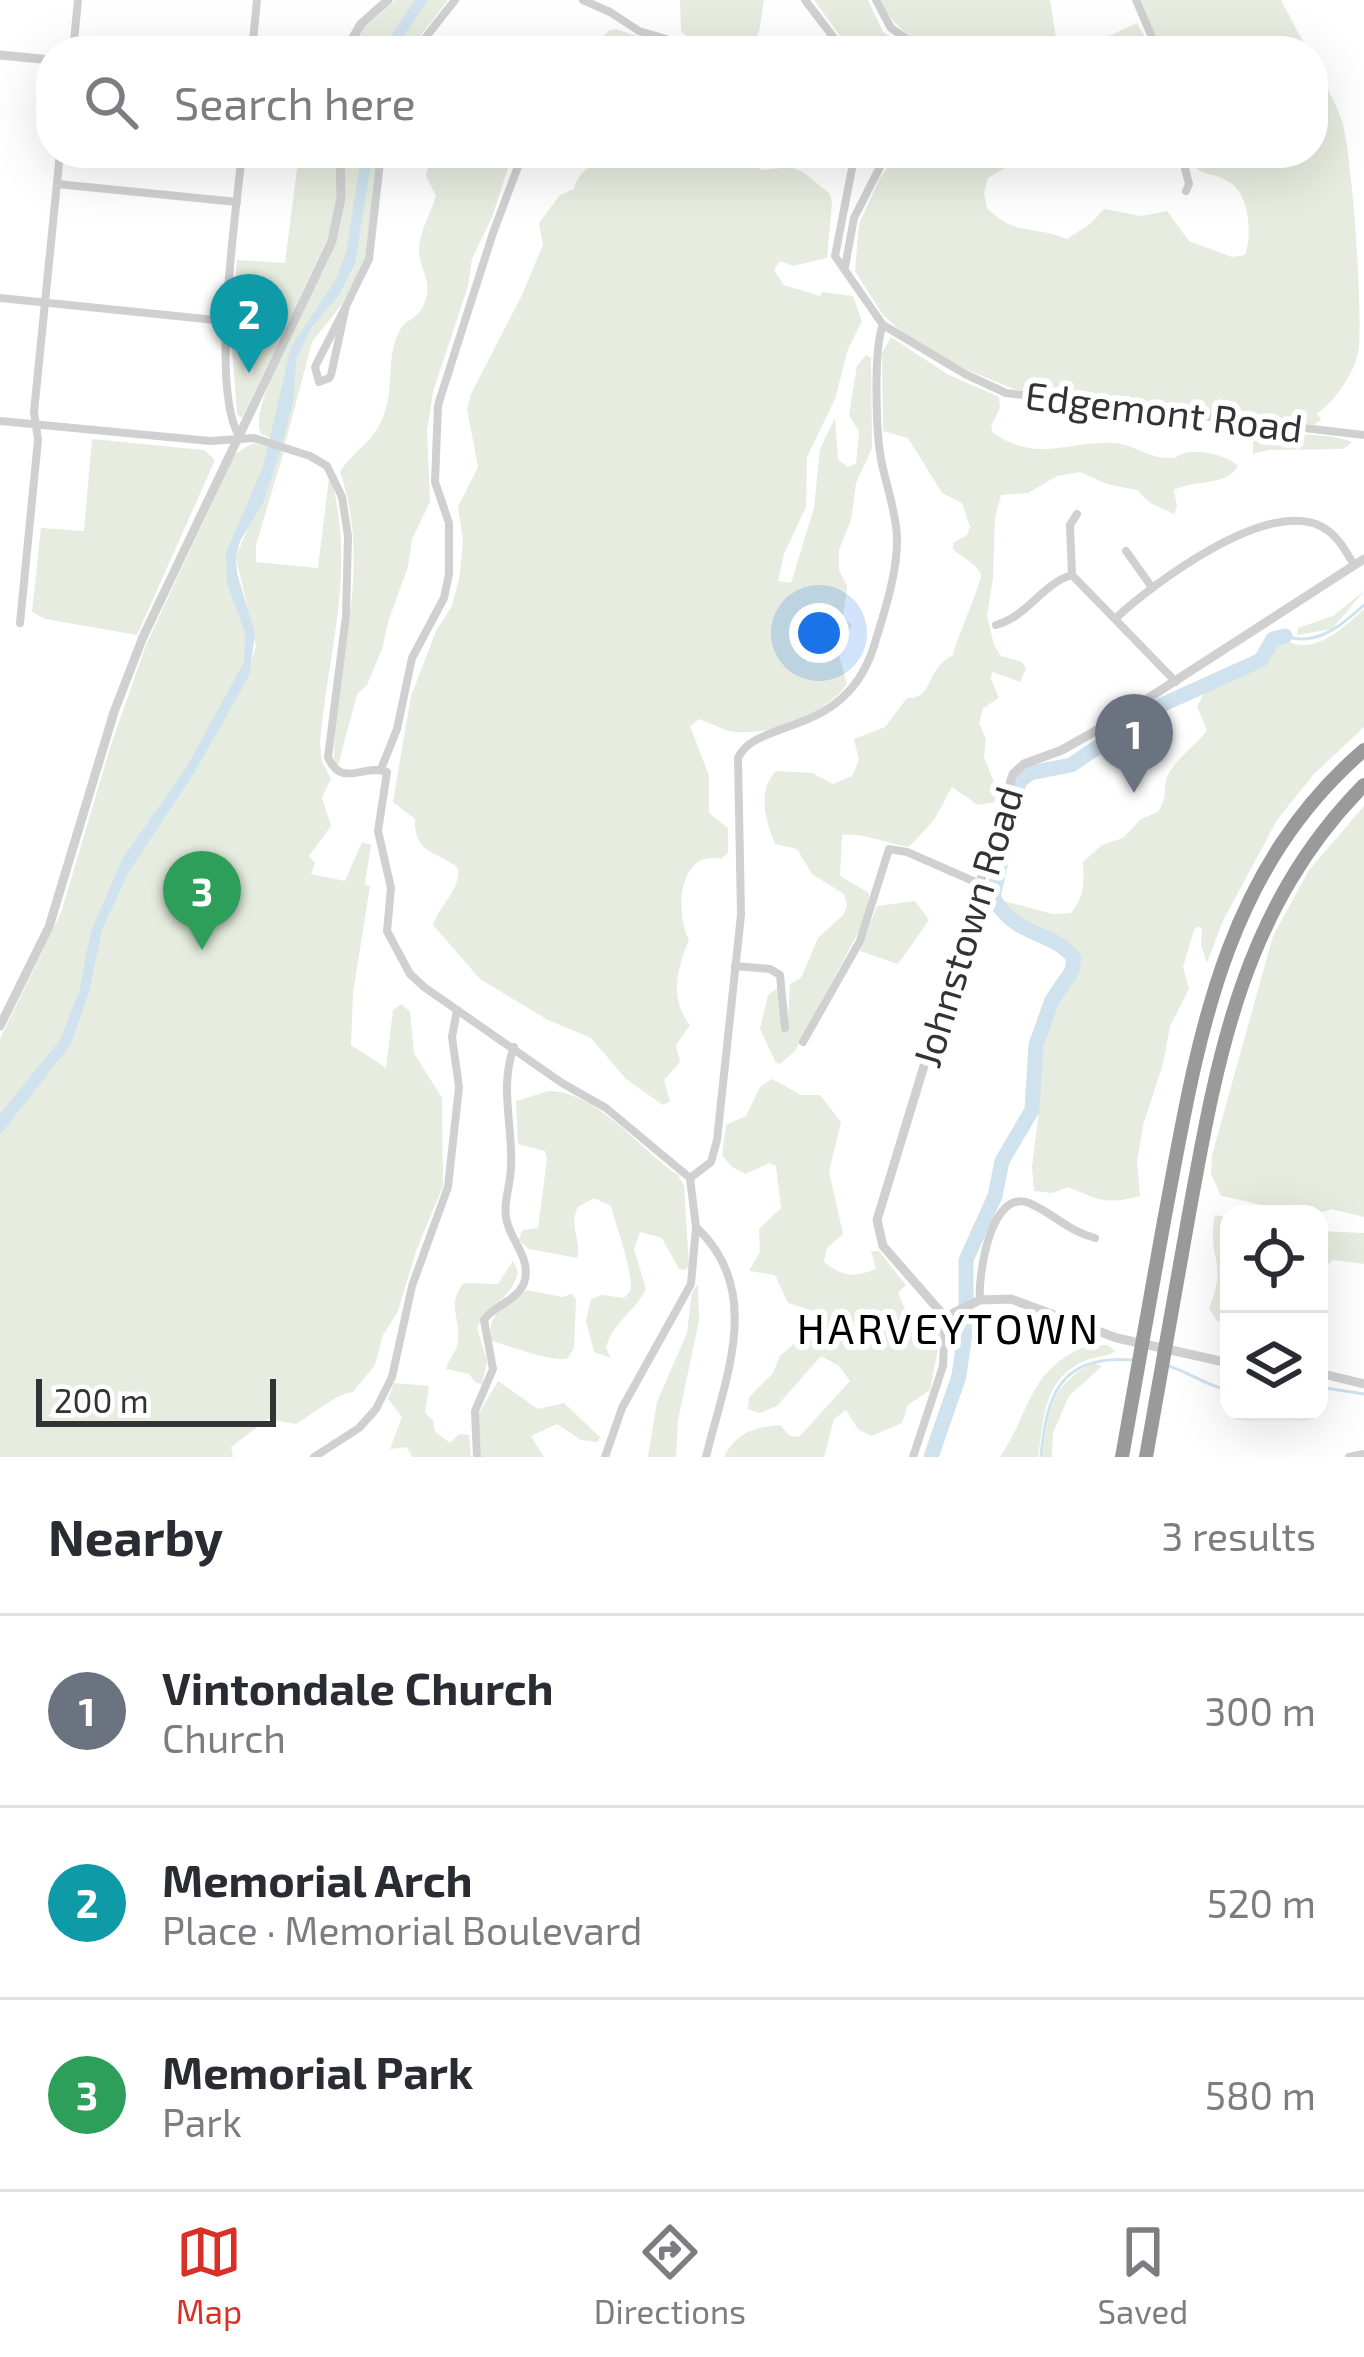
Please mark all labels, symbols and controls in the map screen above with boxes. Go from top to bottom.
search box [36,36,1328,168]
icon: search [78,69,144,135]
text: Search here [174,75,416,129]
pin: 2 [210,274,288,373]
street label: Edgemont Road [1023,370,1306,451]
your location [789,603,849,663]
pin: 1 [1095,694,1173,793]
street label: Johnstown Road [902,781,1032,1072]
pin: 3 [163,851,241,950]
map controls [1220,1205,1328,1421]
button: locate [1220,1205,1328,1313]
district label: HARVEYTOWN [797,1302,1101,1352]
button: layers [1220,1313,1328,1421]
scale bar [36,1373,276,1426]
text: 200 m [54,1380,149,1420]
text: Nearby [48,1505,223,1566]
text: 3 results [1162,1512,1316,1559]
text: Vintondale Church [162,1660,554,1714]
text: 1 [79,1687,95,1734]
text: 300 m [1204,1687,1316,1734]
text: Church [162,1714,286,1761]
text: Memorial Arch [162,1852,473,1906]
text: 2 [76,1879,98,1926]
text: 520 m [1207,1879,1316,1926]
text: Place · Memorial Boulevard [162,1906,642,1953]
text: Memorial Park [162,2044,473,2098]
text: 3 [76,2071,98,2118]
text: 580 m [1205,2071,1316,2118]
text: Park [162,2098,242,2145]
tab: Map [176,2219,242,2331]
tab: Directions [594,2219,746,2331]
tab: Saved [1098,2219,1188,2331]

